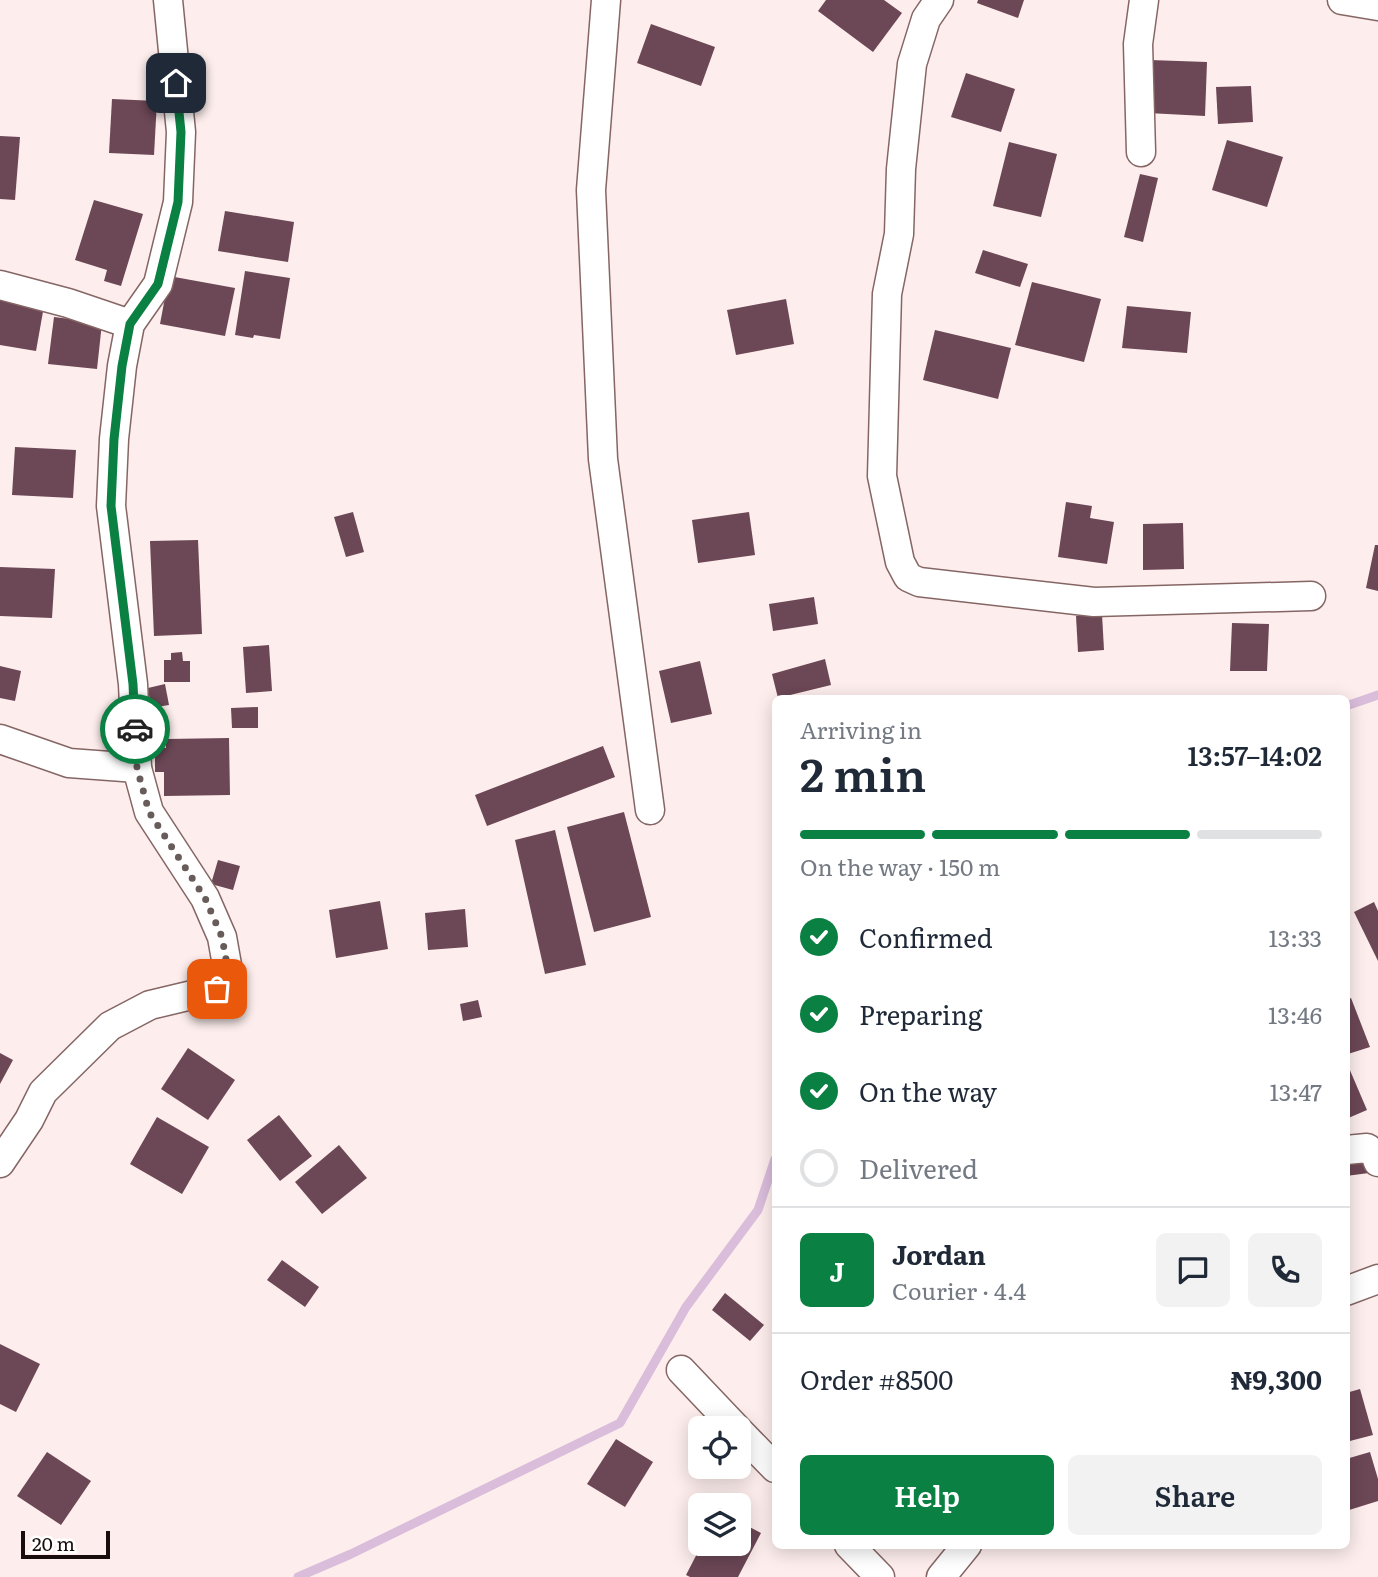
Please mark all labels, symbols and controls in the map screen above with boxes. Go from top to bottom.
pin [146,53,206,113]
icon: home [157,64,195,102]
courier [100,694,170,764]
icon: car [116,710,154,748]
text: Arriving in [800,712,922,746]
text: 13:57–14:02 [1187,735,1322,774]
text: 2 min [800,738,926,806]
text: On the way · 150 m [800,849,1000,883]
text: Confirmed [859,917,993,956]
icon: check [800,918,838,956]
text: 13:33 [1269,920,1322,954]
pin [187,959,247,1019]
icon: bag [198,970,236,1008]
text: Preparing [859,994,982,1033]
icon: check [800,995,838,1033]
text: 13:46 [1268,997,1322,1031]
text: On the way [859,1071,997,1110]
icon: check [800,1072,838,1110]
text: 13:47 [1269,1074,1322,1108]
text: Delivered [859,1148,978,1187]
button: chat [1156,1233,1230,1307]
button: phone [1248,1233,1322,1307]
text: Jordan [892,1234,986,1273]
text: J [830,1251,844,1290]
text: Courier · 4.4 [892,1273,1026,1307]
text: Order #8500 [800,1359,953,1398]
text: ₦9,300 [1230,1359,1322,1398]
map controls [688,1416,751,1556]
button: locate [688,1416,751,1479]
button: Help [800,1455,1054,1535]
button: Share [1068,1455,1322,1535]
button: layers [688,1493,751,1556]
scale bar [21,1528,110,1560]
text: 20 m [32,1529,75,1557]

